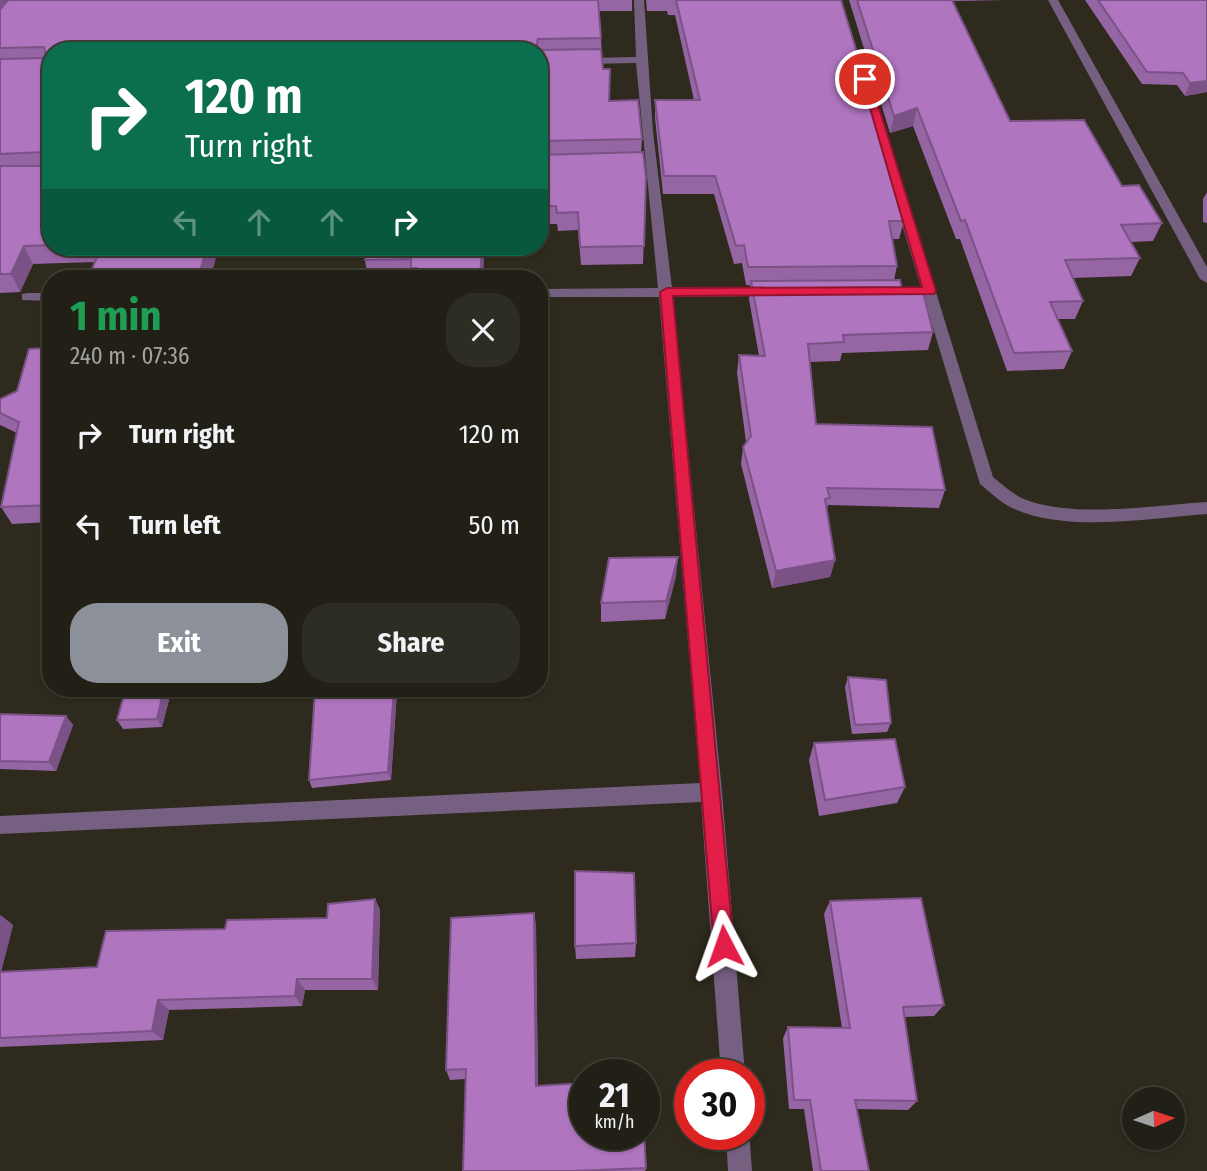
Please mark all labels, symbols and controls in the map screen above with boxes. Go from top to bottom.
pin [835,49,895,109]
icon: arrive [846,60,884,98]
text: 120 m [185,67,303,126]
icon: right [70,70,161,161]
text: Turn right [185,127,312,165]
icon: left [167,203,205,241]
icon: ahead [240,203,278,241]
icon: ahead [313,203,351,241]
icon: right [386,203,424,241]
text: 1 min [70,291,161,341]
button: close [446,293,520,367]
text: 240 m · 07:36 [70,342,189,370]
icon: right [70,416,108,454]
text: Turn right [129,419,235,450]
text: 120 m [459,419,520,450]
icon: left [70,507,108,545]
text: Turn left [129,510,221,541]
text: 50 m [468,510,520,541]
button: Exit [70,603,288,683]
button: Share [302,603,520,683]
position arrow [687,909,761,983]
speed limit sign: 30 [674,1059,765,1150]
text: 21 [599,1074,630,1116]
north arrow [1122,1087,1185,1150]
map controls [1122,1087,1185,1150]
text: km/h [594,1111,635,1133]

